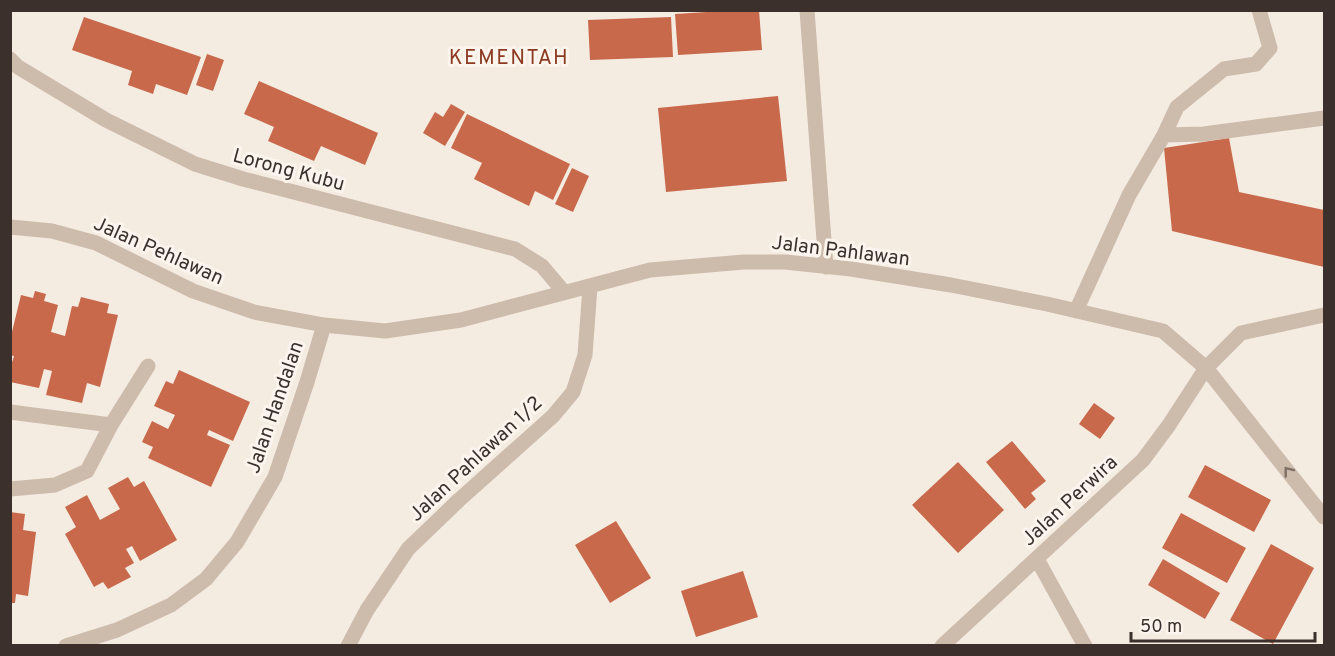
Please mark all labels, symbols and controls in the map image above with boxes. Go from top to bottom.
district label: KEMENTAH [449,45,569,72]
street label: Lorong Kubu [230,143,347,198]
street label: Jalan Pehlawan [89,212,227,292]
street label: Jalan Pahlawan [770,231,911,273]
street label: Jalan Handalan [241,338,311,477]
street label: Jalan Pahlawan 1/2 [404,391,549,528]
street label: Jalan Perwira [1017,450,1124,553]
one-way arrow [1285,467,1296,478]
scale bar [1131,605,1316,643]
text: 50 m [1140,616,1182,639]

